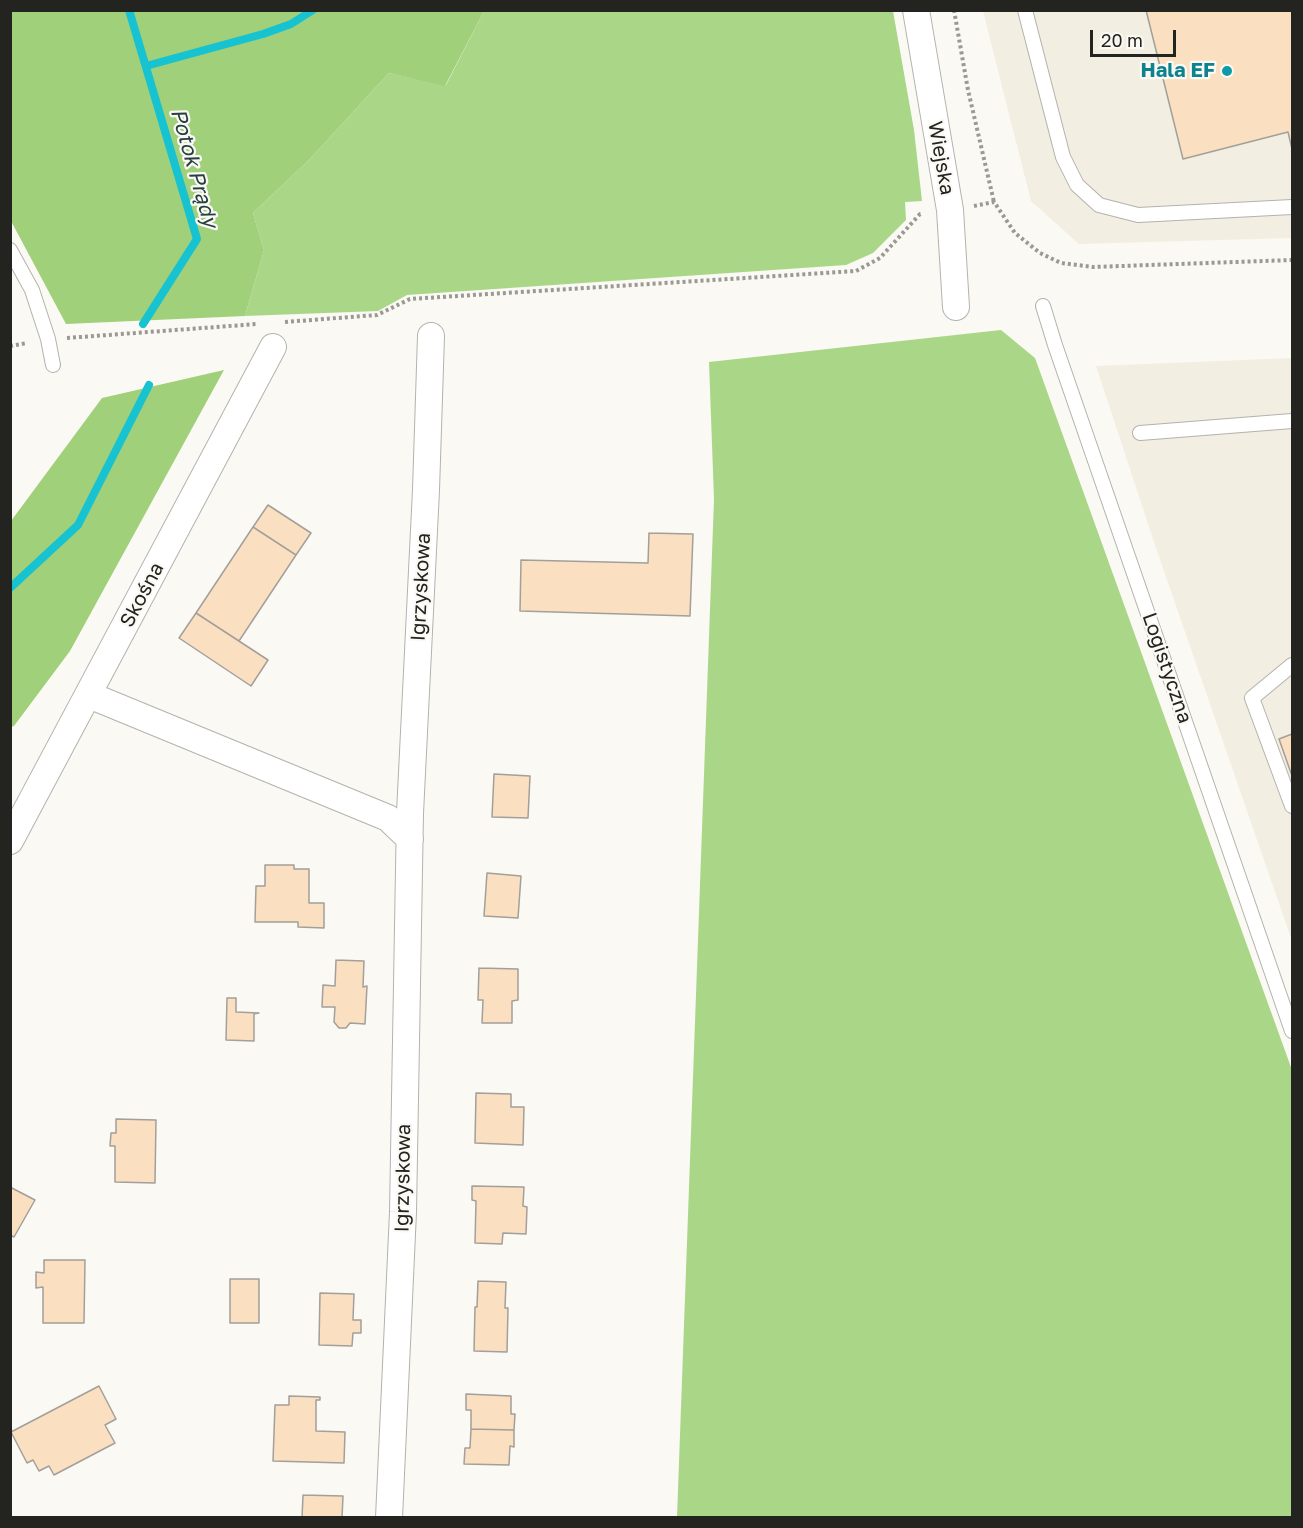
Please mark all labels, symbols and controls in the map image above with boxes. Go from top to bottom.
scale bar [1093,18,1178,56]
text: 20 m [1101,29,1143,51]
place label: Hala EF [1141,59,1215,83]
marker: Hala EF [1220,64,1234,78]
water label: Potok Prądy [165,106,223,230]
street label: Wiejska [923,119,959,197]
street label: Igrzyskowa [406,532,436,642]
street label: Skośna [115,559,169,631]
street label: Logistyczna [1137,610,1197,726]
street label: Igrzyskowa [390,1124,416,1232]

